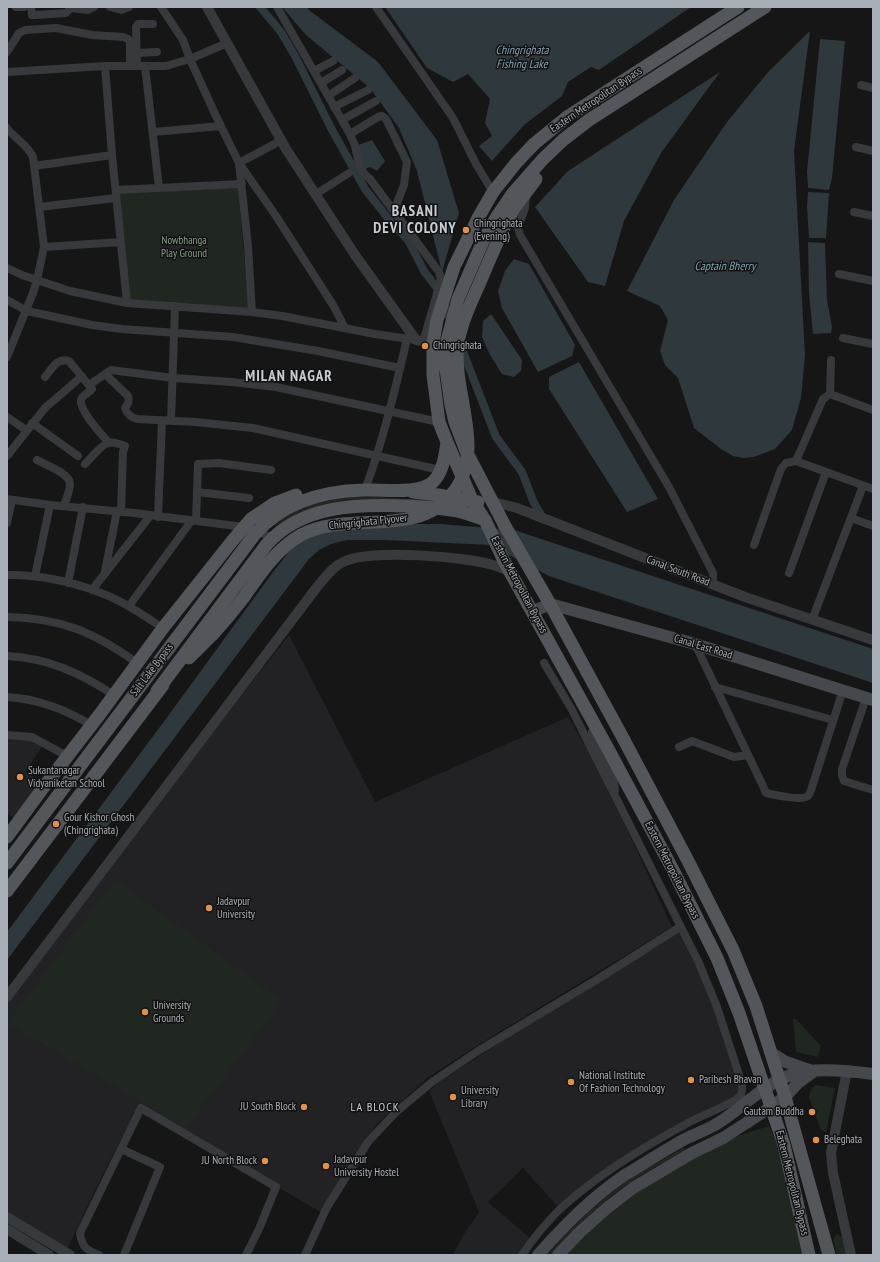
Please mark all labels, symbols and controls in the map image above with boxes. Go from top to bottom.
water label: Chingrighata Fishing Lake [495,44,549,72]
street label: Eastern Metropolitan Bypass [548,64,644,136]
district label: BASANI DEVI COLONY [373,203,457,238]
place label: Chingrighata (Evening) [474,217,523,243]
marker: Chingrighata (Evening) [461,225,471,235]
park label: Nowbhanga Play Ground [161,234,207,260]
water label: Captain Bherry [695,260,755,274]
place label: Chingrighata [433,339,482,353]
marker: Chingrighata [420,341,430,351]
district label: MILAN NAGAR [245,368,333,386]
street label: Chingrighata Flyover [328,511,408,533]
street label: Eastern Metropolitan Bypass [488,534,550,636]
street label: Canal South Road [645,553,711,589]
street label: Canal East Road [672,632,734,662]
street label: Salt Lake Bypass [128,641,176,699]
place label: Sukantanagar Vidyaniketan School [28,764,105,790]
marker: Sukantanagar Vidyaniketan School [15,772,25,782]
place label: Gour Kishor Ghosh (Chingrighata) [64,811,134,837]
marker: Gour Kishor Ghosh (Chingrighata) [51,819,61,829]
street label: Eastern Metropolitan Bypass [642,819,702,921]
place label: Jadavpur University [217,895,255,921]
marker: Jadavpur University [204,903,214,913]
place label: University Grounds [153,999,191,1025]
marker: University Grounds [140,1007,150,1017]
place label: National Institute Of Fashion Technology [579,1069,665,1095]
place label: Paribesh Bhavan [699,1073,762,1087]
marker: Paribesh Bhavan [686,1075,696,1085]
marker: National Institute Of Fashion Technology [566,1077,576,1087]
place label: University Library [461,1084,499,1110]
marker: University Library [448,1092,458,1102]
place label: JU South Block [240,1100,296,1114]
district label: LA BLOCK [350,1101,400,1115]
marker: JU South Block [299,1102,309,1112]
place label: Gautam Buddha [744,1105,804,1119]
marker: Gautam Buddha [807,1107,817,1117]
street label: Eastern Metropolitan Bypass [773,1129,811,1237]
place label: Beleghata [824,1133,862,1147]
marker: Beleghata [811,1135,821,1145]
place label: Jadavpur University Hostel [334,1153,399,1179]
place label: JU North Block [201,1154,257,1168]
marker: JU North Block [260,1156,270,1166]
marker: Jadavpur University Hostel [321,1161,331,1171]

